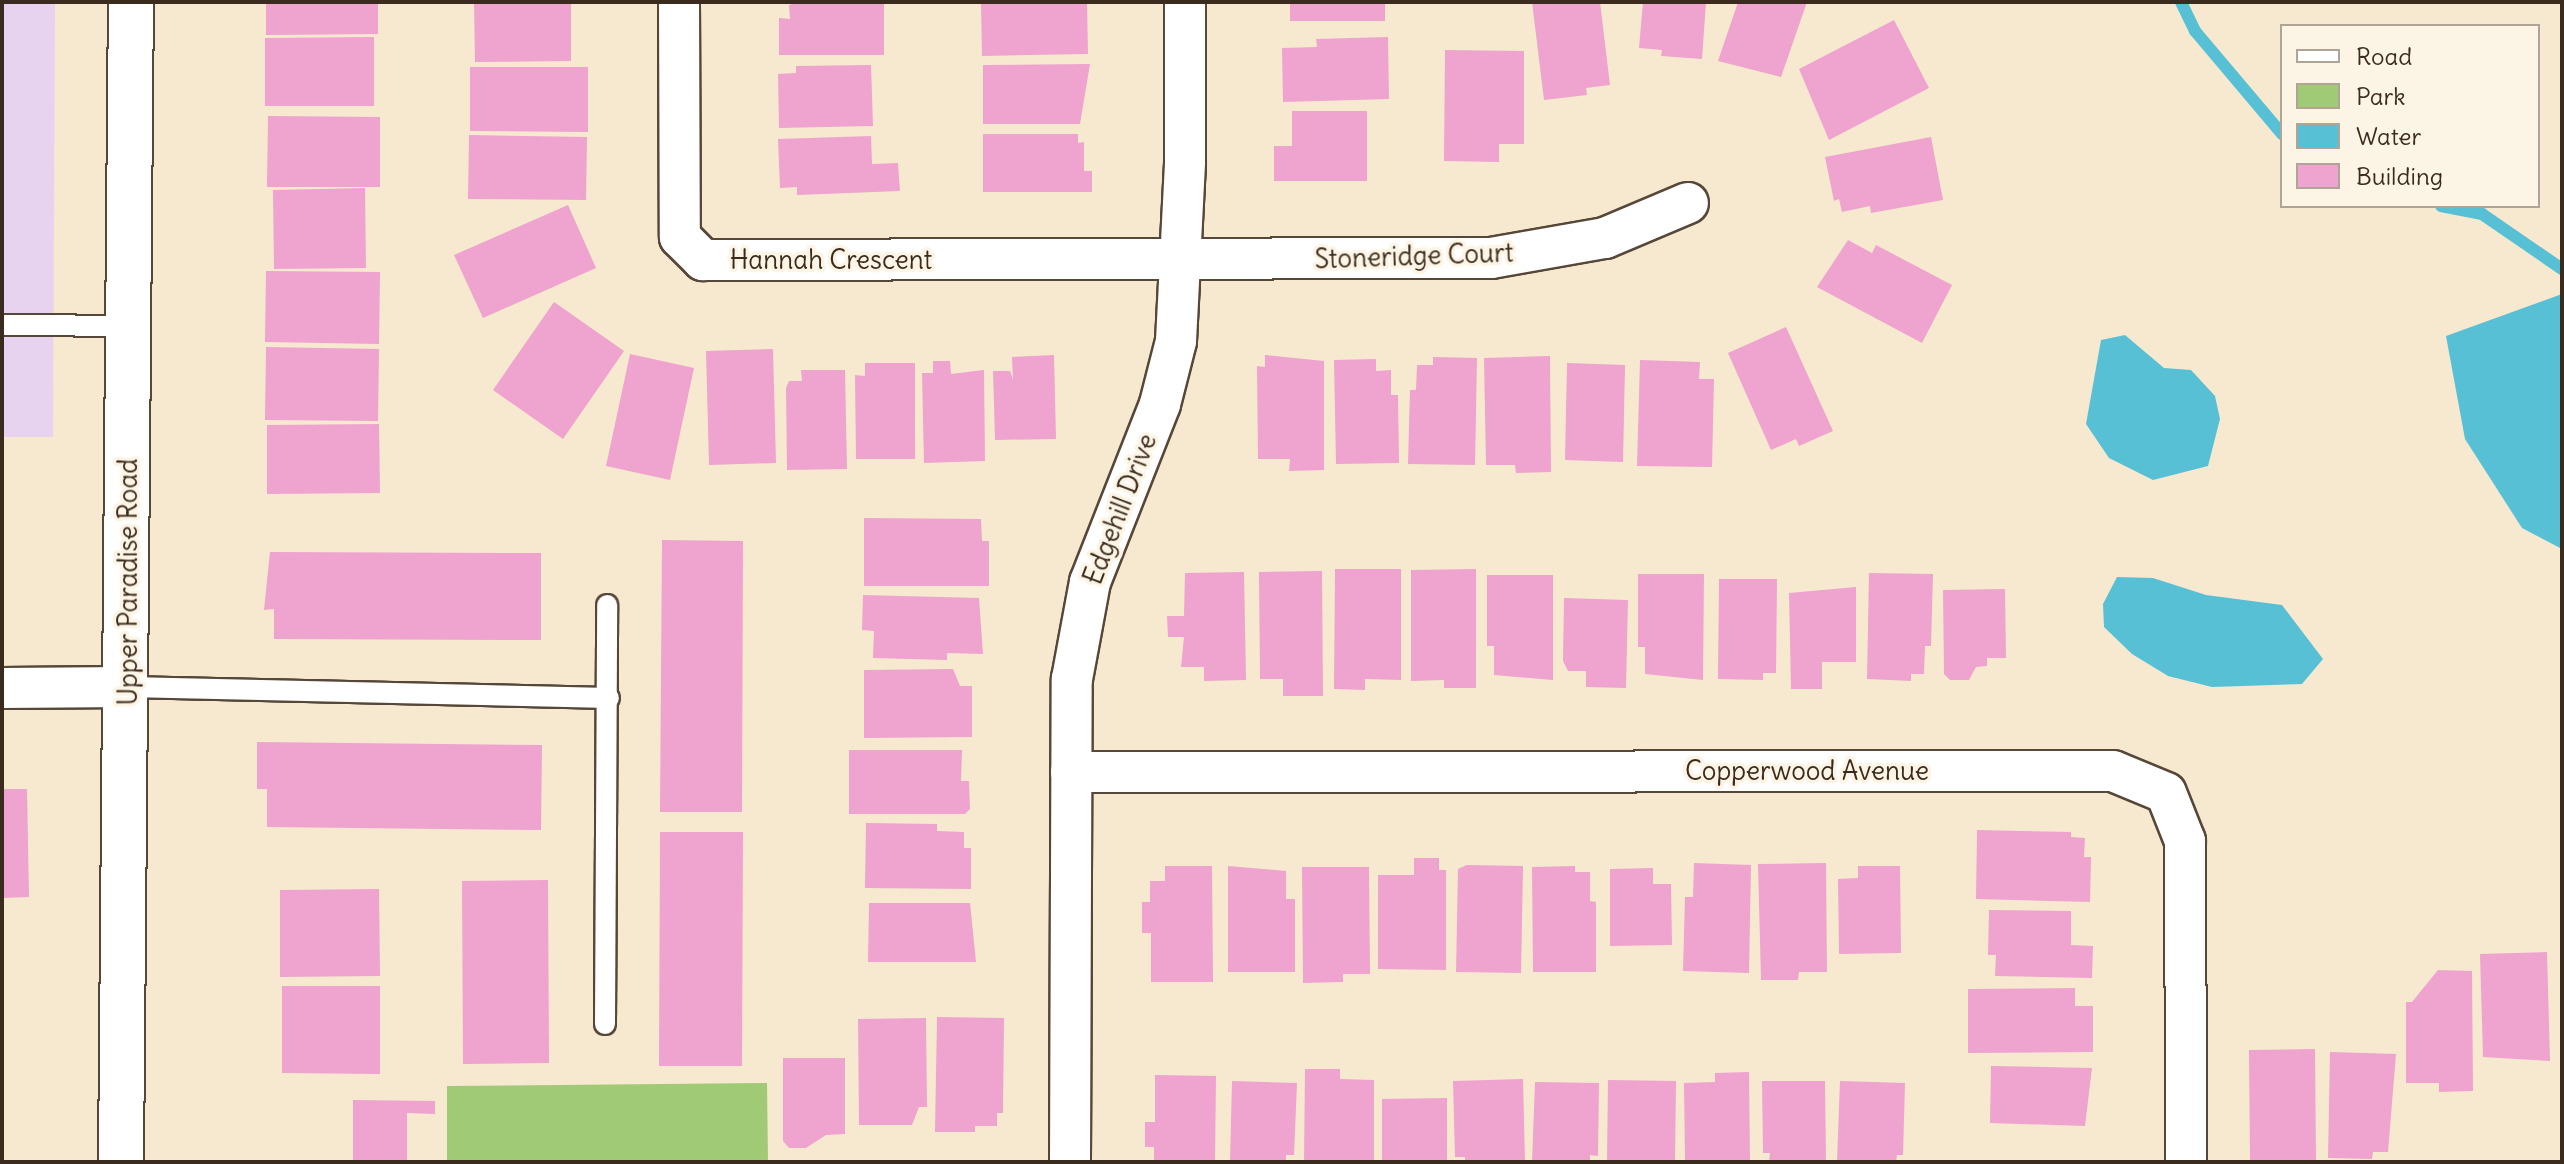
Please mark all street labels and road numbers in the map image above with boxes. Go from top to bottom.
street label: Stoneridge Court [1314,237,1514,275]
street label: Hannah Crescent [730,244,932,276]
street label: Edgehill Drive [1077,429,1163,589]
street label: Upper Paradise Road [112,459,144,705]
street label: Copperwood Avenue [1685,755,1929,787]

